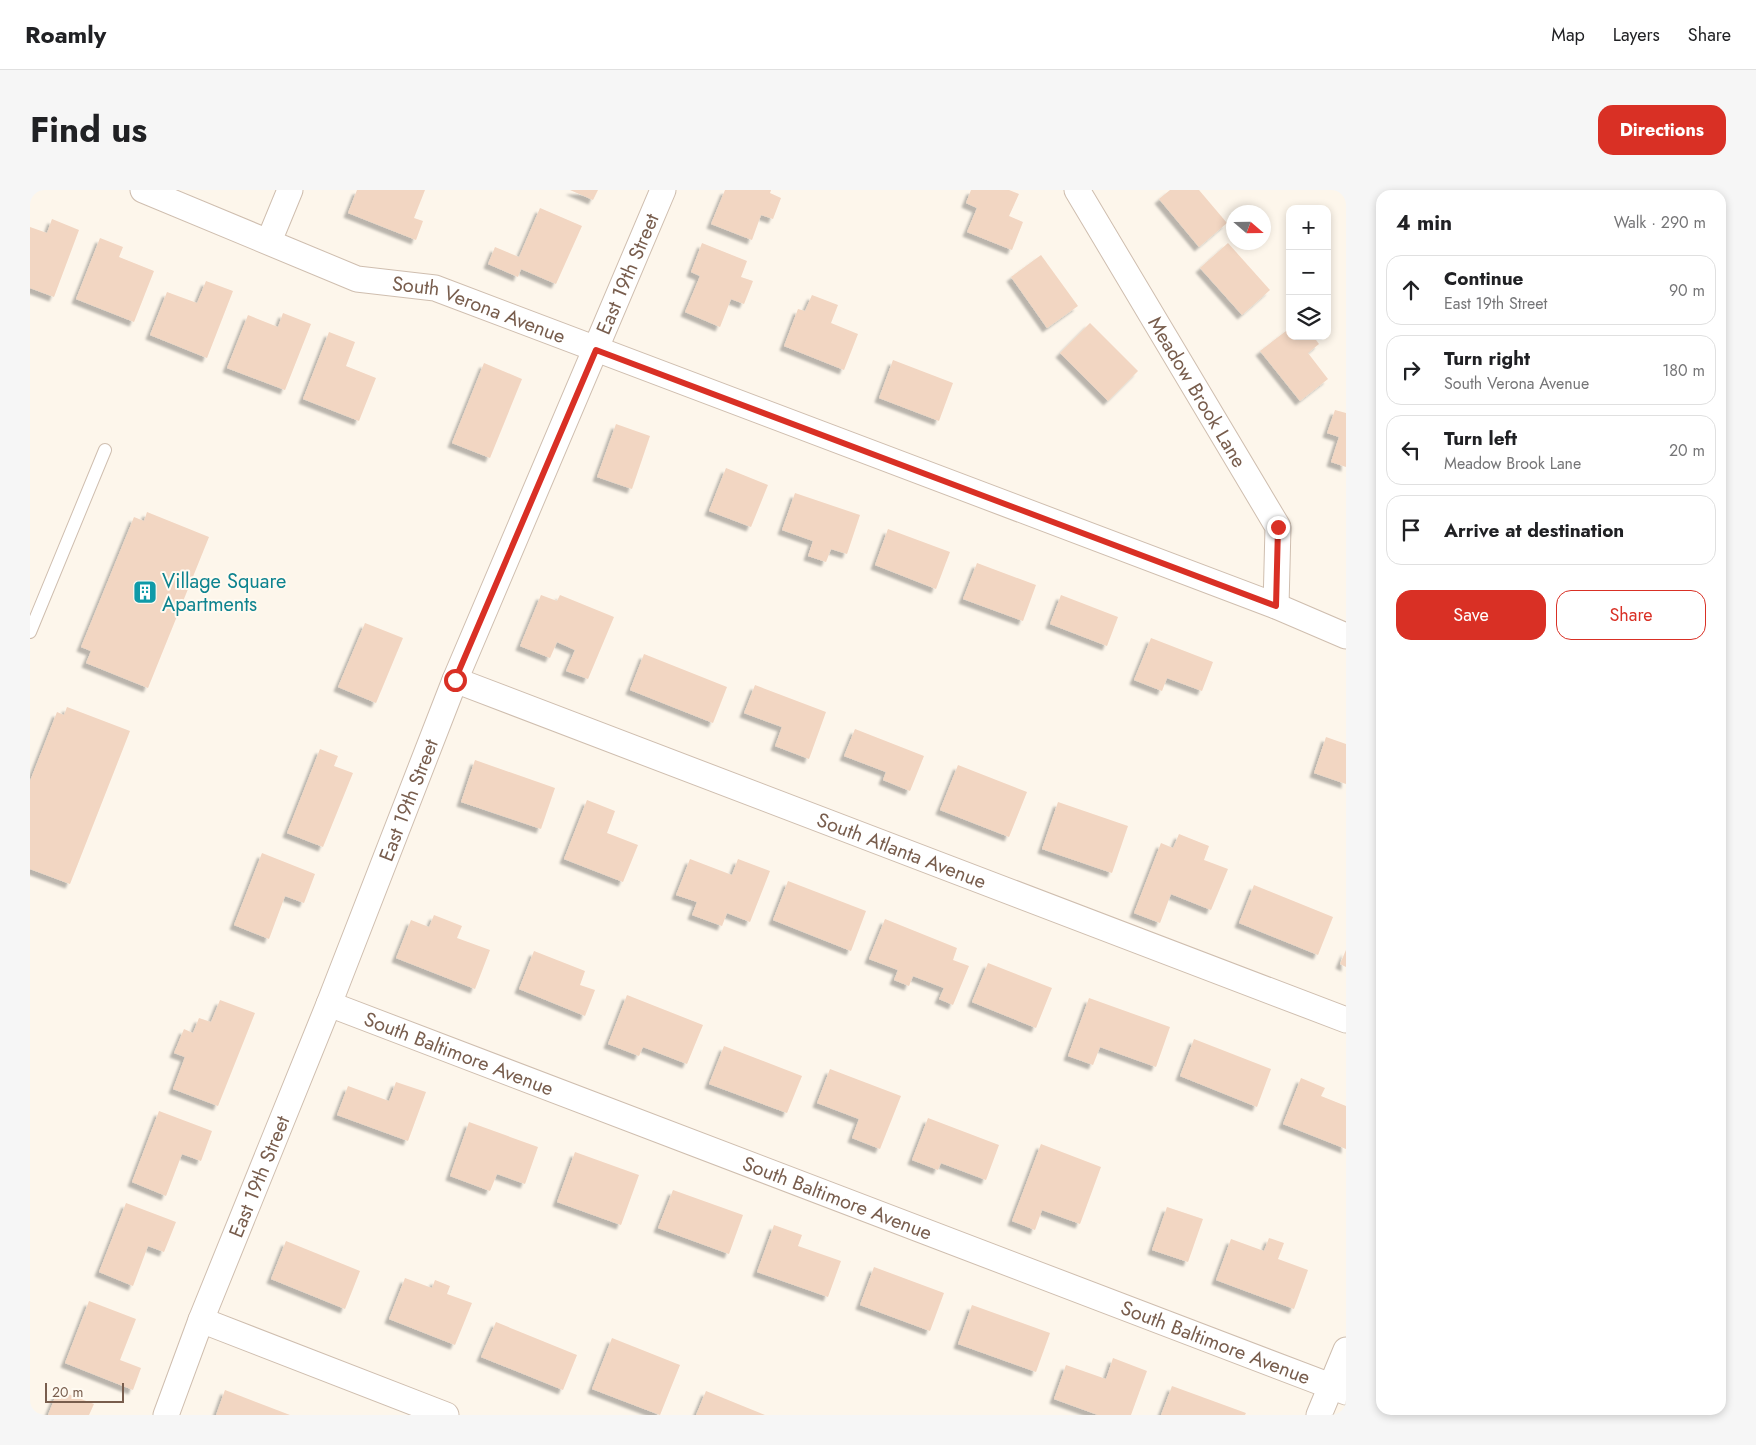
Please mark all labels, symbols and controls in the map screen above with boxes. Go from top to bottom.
text: Roamly [25,17,106,52]
text: Map [1551,22,1585,48]
text: Layers [1613,22,1660,48]
text: Share [1688,22,1731,48]
text: Find us [30,105,147,155]
button: Directions [1598,105,1726,155]
north arrow [1226,205,1271,250]
map controls [1286,205,1331,340]
button: + [1286,205,1331,250]
text: 4 min [1396,208,1452,238]
street label: East 19th Street [589,209,666,339]
text: Walk · 290 m [1614,211,1706,234]
button: − [1286,250,1331,295]
text: Continue [1444,265,1523,292]
street label: South Verona Avenue [390,269,569,351]
icon: ahead [1397,276,1425,304]
text: 90 m [1669,279,1705,302]
text: East 19th Street [1444,292,1547,315]
button: layers [1286,295,1331,340]
street label: Meadow Brook Lane [1141,311,1253,473]
text: Turn right [1444,345,1530,372]
icon: right [1397,356,1425,384]
text: 180 m [1662,359,1705,382]
text: South Verona Avenue [1444,372,1589,395]
text: Turn left [1444,425,1517,452]
icon: left [1397,436,1425,464]
text: 20 m [1669,439,1705,462]
text: Meadow Brook Lane [1444,452,1581,475]
route end [1267,516,1290,539]
icon: arrive [1397,516,1425,544]
text: Arrive at destination [1444,517,1624,544]
place label: Village Square Apartments [162,567,286,619]
building icon: Village Square Apartments [132,579,158,605]
button: Save [1396,590,1546,640]
button: Share [1556,590,1706,640]
route start [444,669,467,692]
street label: East 19th Street [372,735,446,866]
street label: South Atlanta Avenue [813,805,990,896]
street label: South Baltimore Avenue [360,1005,558,1103]
street label: East 19th Street [222,1111,297,1242]
street label: South Baltimore Avenue [738,1149,936,1248]
street label: South Baltimore Avenue [1116,1293,1314,1392]
scale bar [45,1380,124,1403]
text: 20 m [52,1382,84,1402]

